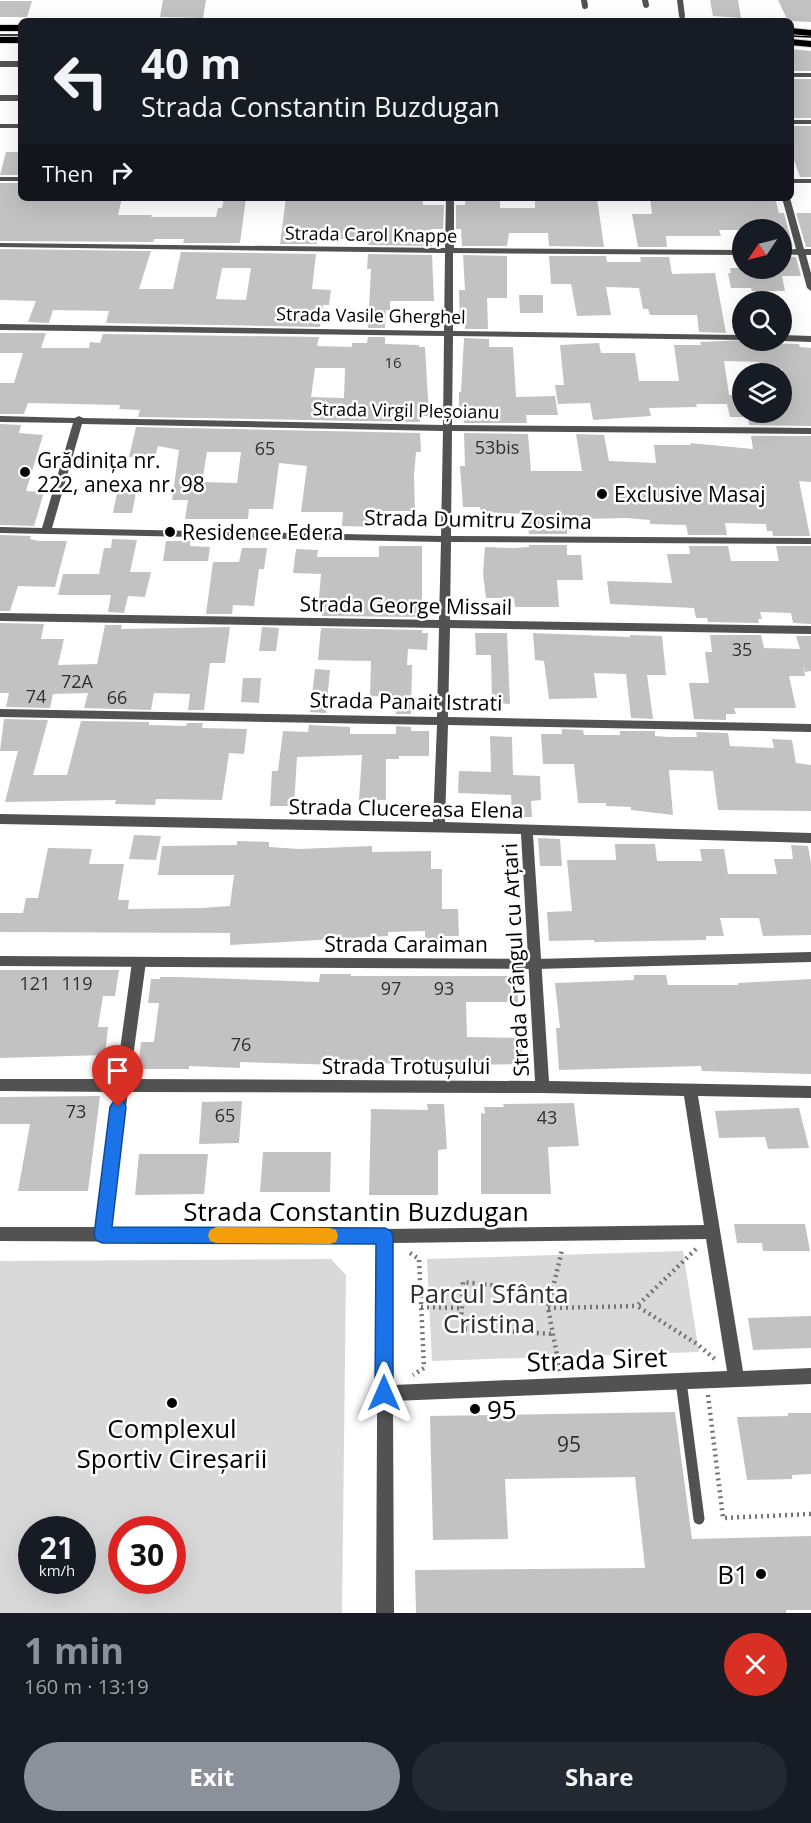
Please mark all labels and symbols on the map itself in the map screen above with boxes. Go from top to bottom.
north arrow [732,219,792,279]
street label: Strada Carol Knappe [285,220,457,248]
street label: Strada Vasile Gherghel [276,301,466,329]
house number: 16 [384,352,402,372]
street label: Strada Virgil Pleșoianu [312,396,500,424]
house number: 53bis [475,435,519,459]
house number: 65 [255,436,275,460]
place label: Grădinița nr. 222, anexa nr. 98 [37,446,205,498]
marker: Grădinița nr. 222, anexa nr. 98 [18,465,32,479]
place label: Exclusive Masaj [614,480,765,508]
marker: Exclusive Masaj [595,487,609,501]
street label: Strada Dumitru Zosima [364,503,592,535]
place label: Residence Edera [182,518,343,546]
marker: Residence Edera [163,525,177,539]
street label: Strada George Missail [299,589,513,621]
house number: 35 [732,637,752,661]
house number: 72A [61,669,94,693]
house number: 74 [26,684,46,708]
house number: 66 [107,685,127,709]
street label: Strada Panait Istrati [309,685,503,717]
street label: Strada Clucereasa Elena [288,792,524,824]
street label: Strada Crângul cu Arțari [495,842,535,1078]
street label: Strada Caraiman [324,930,488,958]
house number: 121 [20,971,50,995]
house number: 119 [62,971,92,995]
house number: 97 [381,976,401,1000]
house number: 93 [434,976,454,1000]
house number: 76 [231,1032,251,1056]
pin [92,1045,143,1107]
street label: Strada Trotușului [322,1052,490,1080]
house number: 73 [66,1099,86,1123]
house number: 65 [215,1103,235,1127]
house number: 43 [537,1105,557,1129]
street label: Strada Constantin Buzdugan [183,1193,529,1229]
park label: Parcul Sfânta Cristina [409,1275,569,1341]
street label: Strada Siret [526,1339,668,1379]
position arrow [352,1361,416,1425]
place label: 95 [487,1391,517,1427]
marker: Complexul Sportiv Cireșarii [165,1396,179,1410]
marker: 95 [468,1402,482,1416]
place label: Complexul Sportiv Cireșarii [77,1410,267,1476]
house number: 95 [557,1430,581,1458]
speed limit sign: 30 [108,1516,186,1594]
place label: B1 [717,1556,749,1592]
marker: B1 [754,1567,768,1581]

